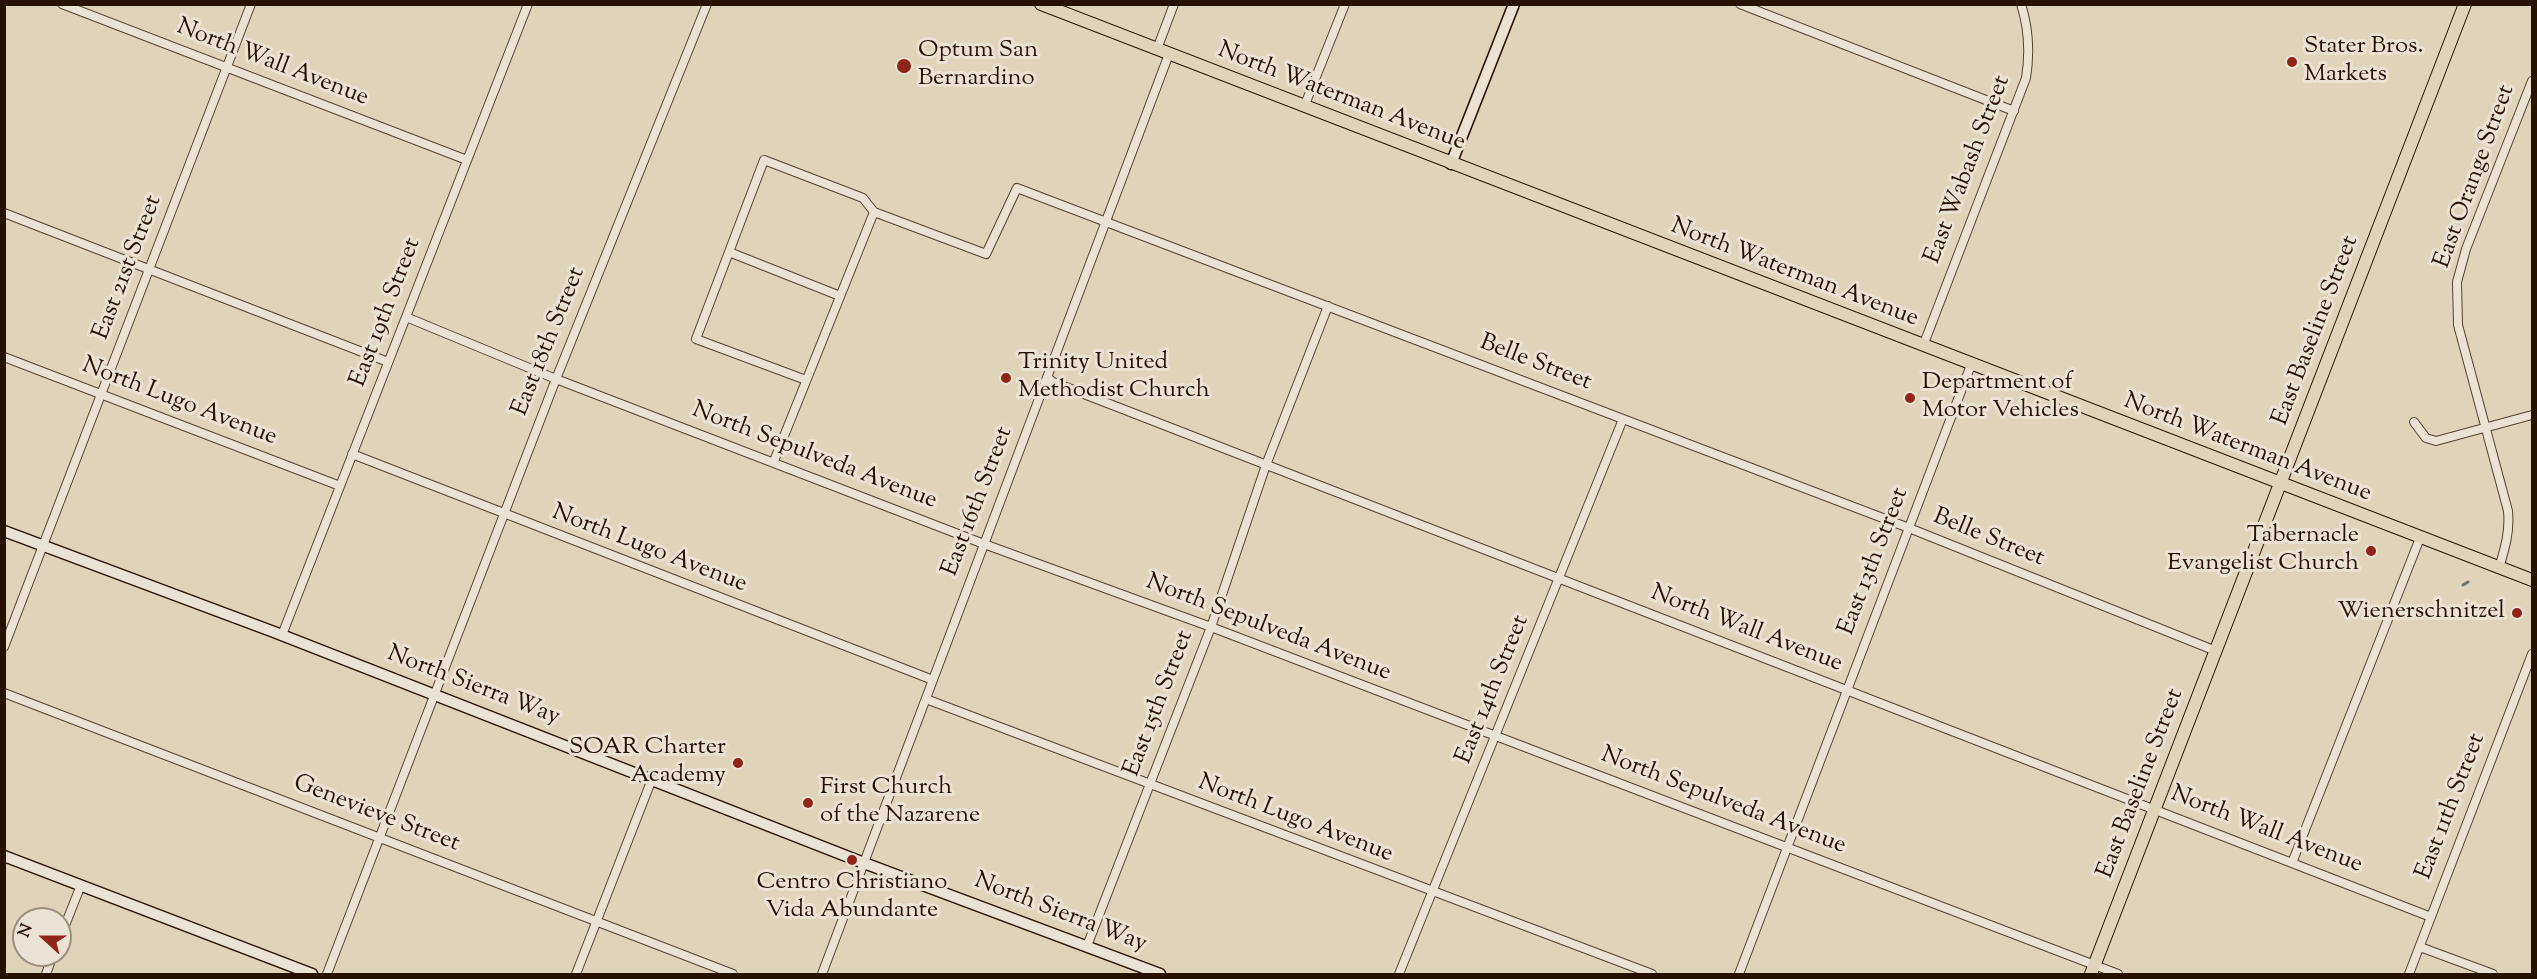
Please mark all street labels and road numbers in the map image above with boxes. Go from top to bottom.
street label: North Wall Avenue [172,14,372,114]
street label: North Waterman Avenue [1213,37,1469,159]
street label: East Wabash Street [1920,72,2018,268]
street label: East Orange Street [2430,82,2522,272]
street label: East 21st Street [88,192,170,344]
street label: North Waterman Avenue [1666,213,1922,335]
street label: East Baseline Street [2268,232,2366,430]
street label: East 19th Street [345,234,429,392]
street label: East 18th Street [507,263,593,421]
street label: Belle Street [1475,329,1595,399]
street label: North Lugo Avenue [77,353,281,453]
street label: North Waterman Avenue [2119,388,2375,510]
street label: North Sepulveda Avenue [687,397,941,517]
street label: East 16th Street [937,423,1021,581]
street label: East 13th Street [1834,484,1916,640]
street label: North Lugo Avenue [547,500,751,600]
street label: Belle Street [1928,504,2048,574]
street label: North Sepulveda Avenue [1141,569,1395,689]
street label: North Wall Avenue [1646,580,1846,680]
street label: East 14th Street [1451,611,1537,769]
street label: East 15th Street [1119,627,1201,781]
street label: North Sierra Way [383,641,563,733]
street label: East Baseline Street [2093,685,2191,883]
street label: East 11th Street [2411,730,2493,884]
street label: North Sepulveda Avenue [1596,742,1850,862]
street label: Genevieve Street [289,770,463,860]
street label: North Lugo Avenue [1193,770,1397,870]
street label: North Wall Avenue [2166,781,2366,881]
street label: North Sierra Way [970,868,1150,960]

